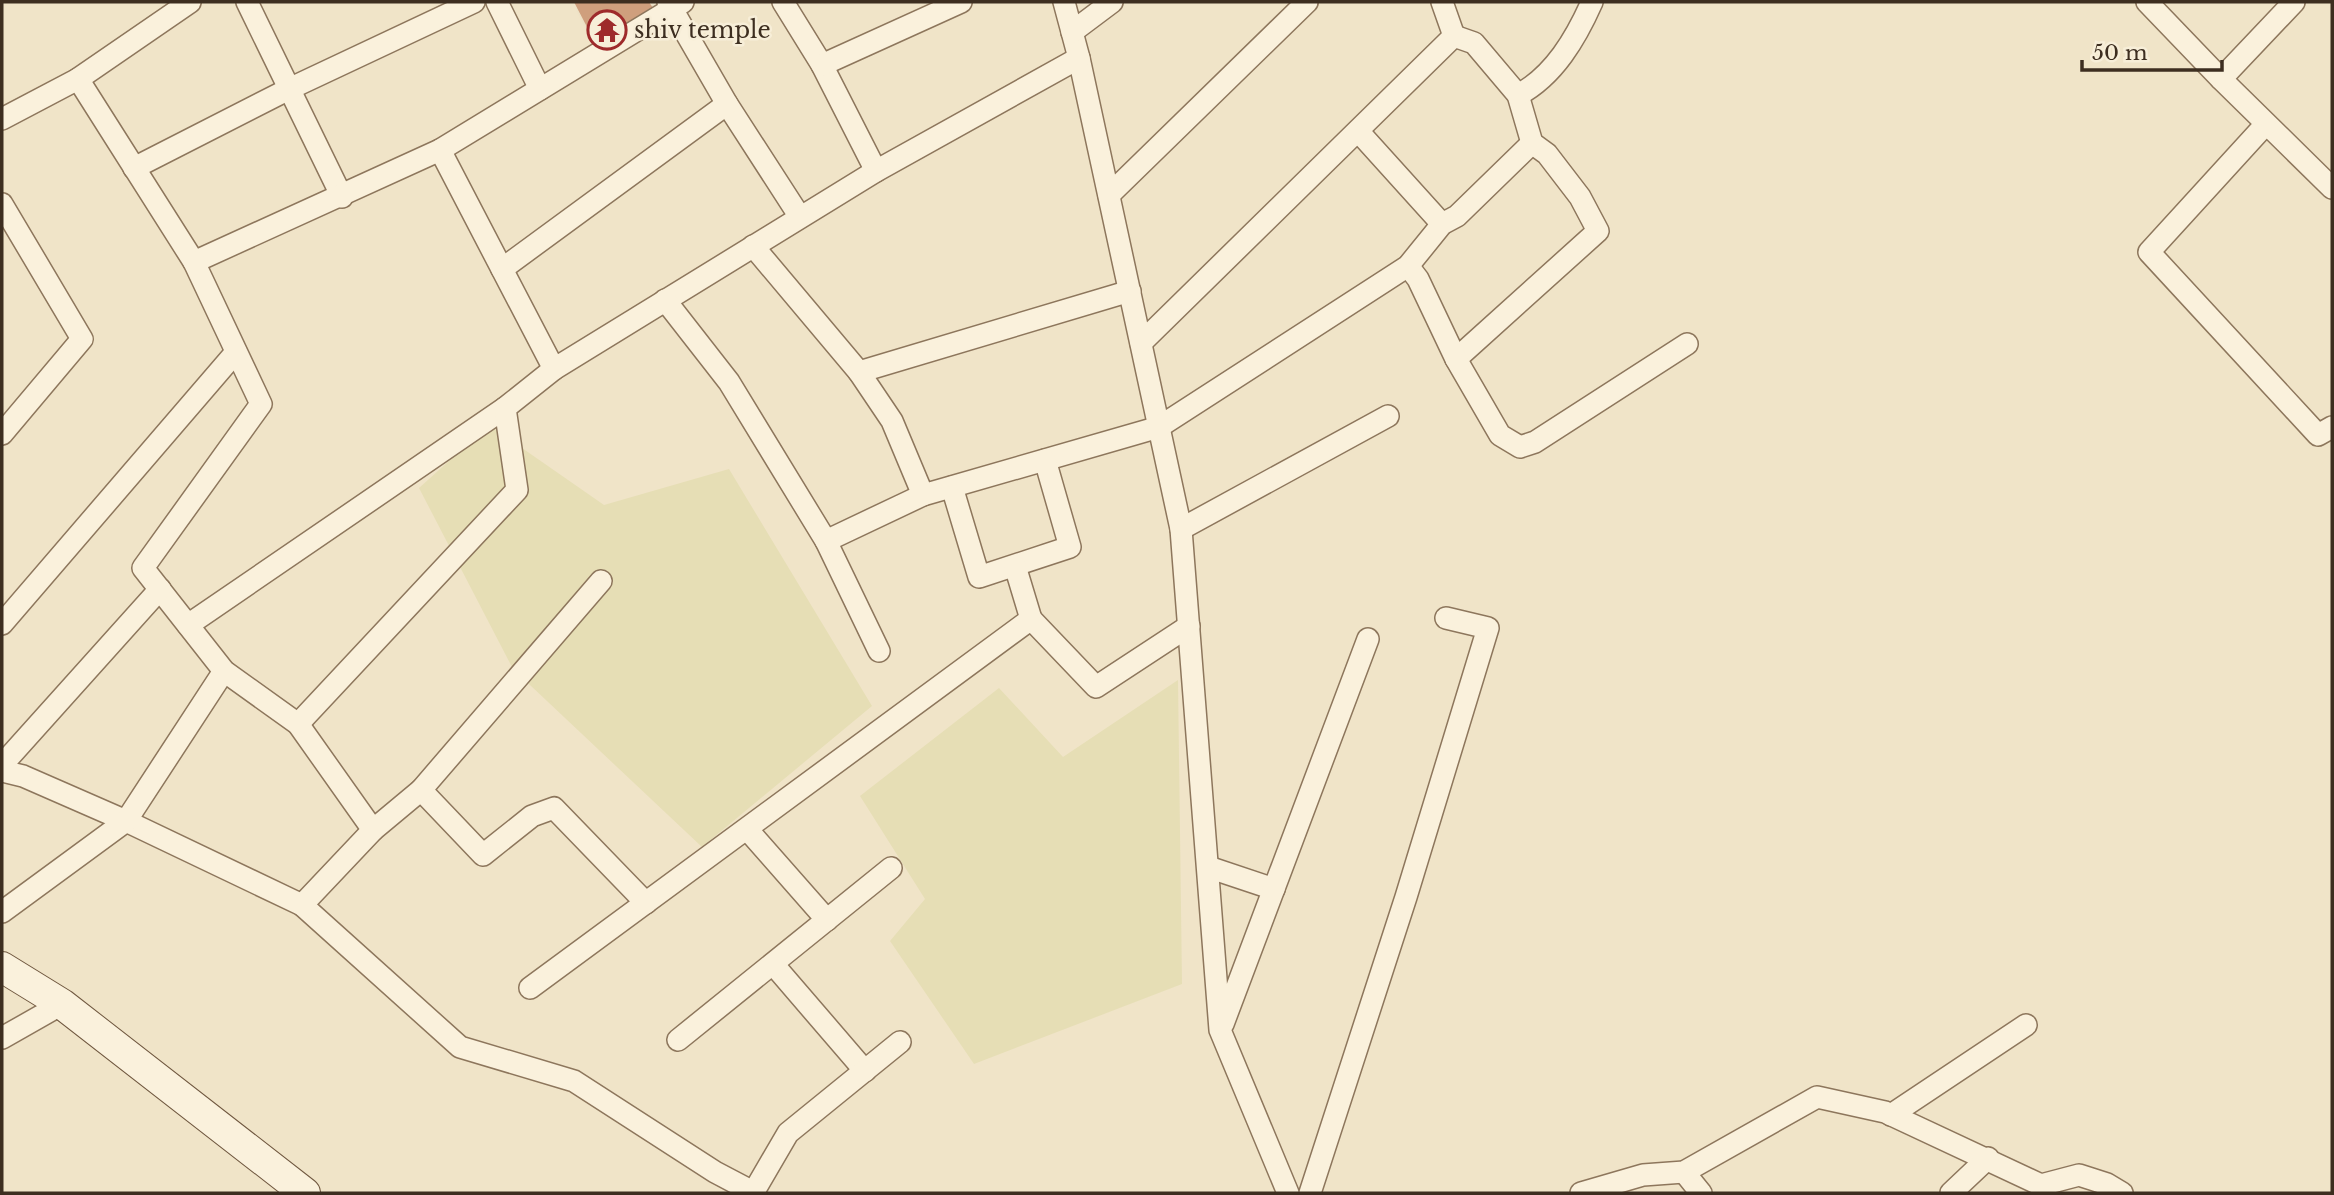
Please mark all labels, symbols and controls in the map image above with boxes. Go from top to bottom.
temple icon: shiv temple [586,9,628,51]
place label: shiv temple [634,16,771,44]
scale bar [2082,28,2222,72]
text: 50 m [2092,40,2148,66]

